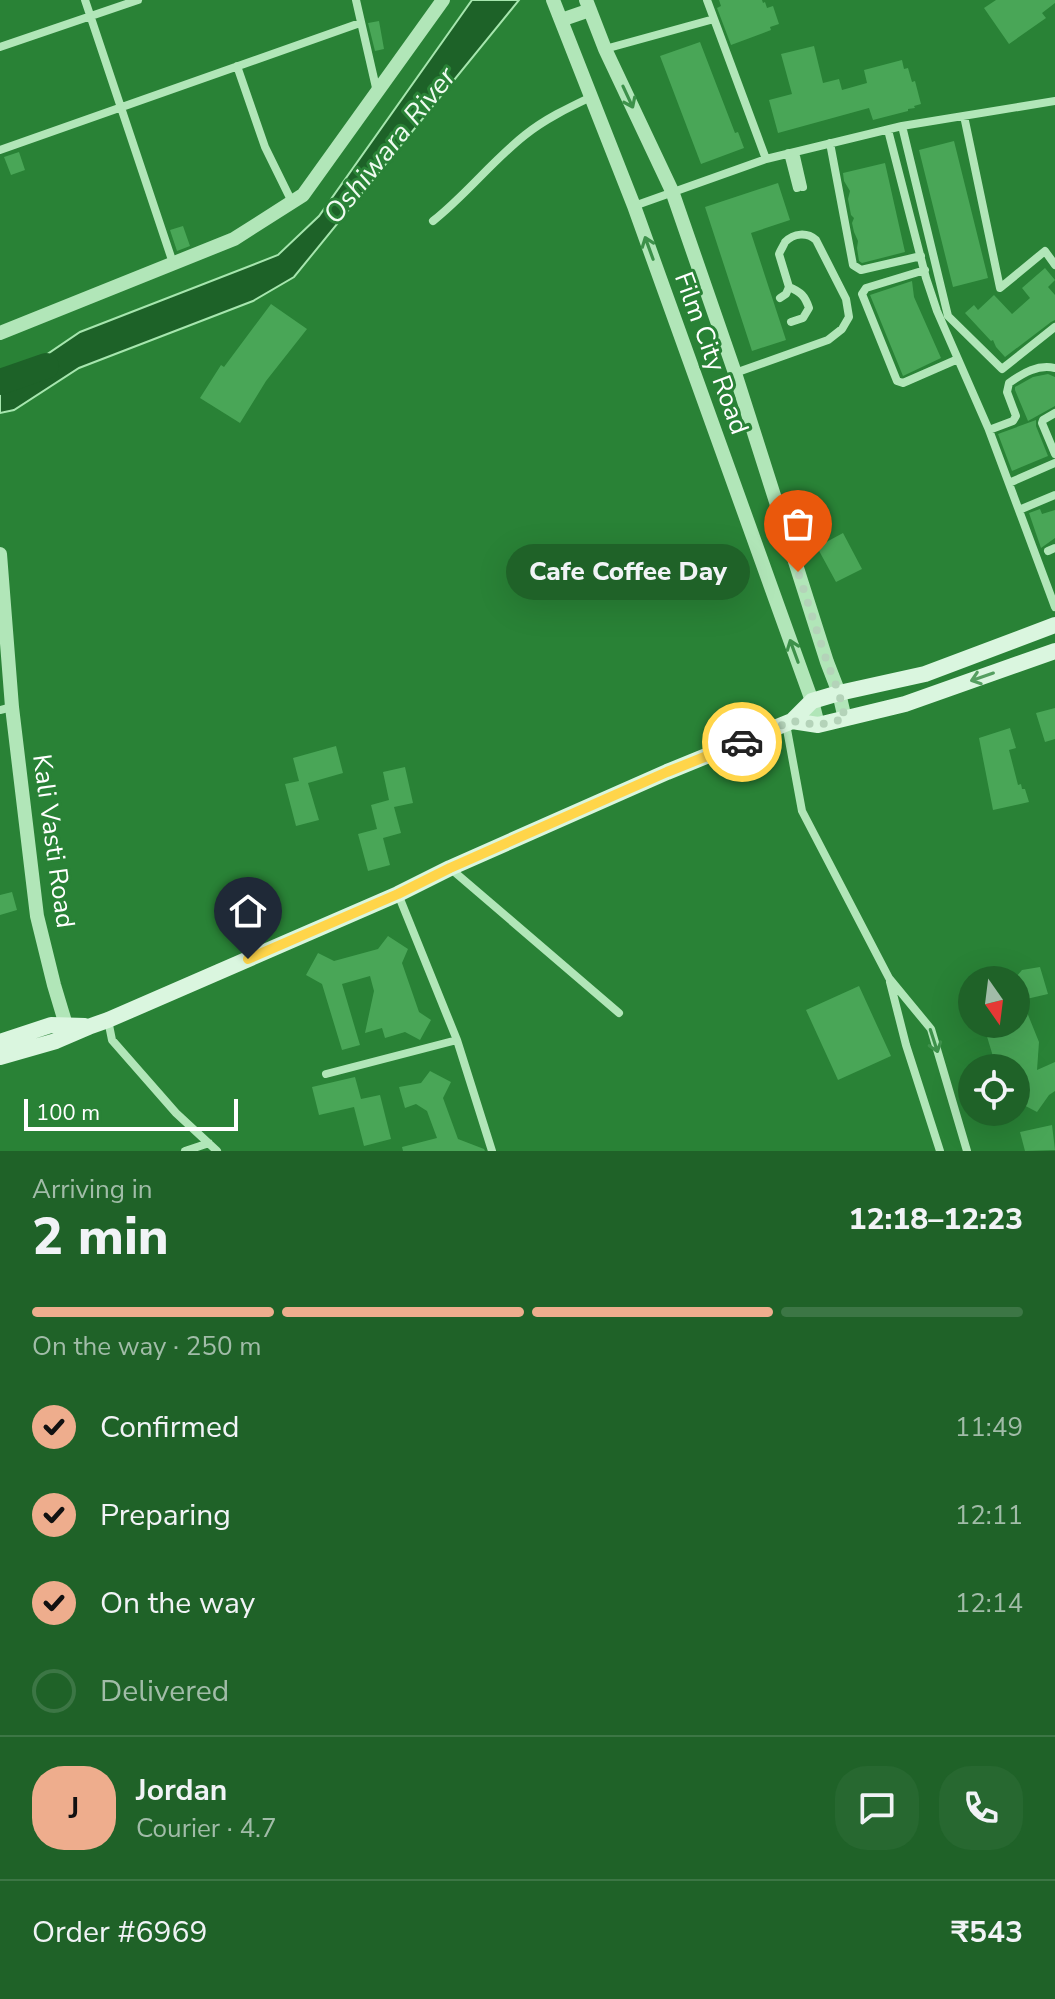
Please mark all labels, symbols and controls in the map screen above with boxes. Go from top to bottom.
water label: Oshiwara River [315,58,465,232]
one-way arrow [621,85,636,109]
one-way arrow [641,236,656,261]
street label: Film City Road [666,267,757,439]
pin [764,490,832,572]
icon: bag [776,502,820,546]
callout: Cafe Coffee Day [506,544,750,600]
text: Cafe Coffee Day [529,554,727,589]
one-way arrow [786,639,800,664]
one-way arrow [969,671,994,686]
courier [702,702,782,782]
icon: car [720,720,764,764]
street label: Kali Vasti Road [24,752,83,930]
pin [214,877,282,959]
icon: home [226,889,270,933]
north arrow [958,966,1030,1038]
map controls [958,966,1030,1126]
one-way arrow [927,1028,942,1053]
button: locate [958,1054,1030,1126]
scale bar [24,1095,238,1131]
text: 100 m [36,1098,100,1128]
text: Arriving in [32,1172,153,1207]
text: 12:18–12:23 [848,1199,1023,1240]
text: 2 min [32,1201,169,1272]
text: On the way · 250 m [32,1329,261,1364]
icon: check [32,1405,76,1449]
text: Confirmed [100,1407,240,1448]
text: 11:49 [955,1410,1023,1445]
icon: check [32,1493,76,1537]
text: Preparing [100,1495,231,1536]
text: 12:11 [955,1498,1023,1533]
icon: check [32,1581,76,1625]
text: On the way [100,1583,255,1624]
text: 12:14 [955,1586,1023,1621]
text: Delivered [100,1671,229,1712]
button: chat [835,1766,919,1850]
button: phone [939,1766,1023,1850]
text: Jordan [136,1770,227,1811]
text: J [69,1788,79,1829]
text: Courier · 4.7 [136,1811,277,1846]
text: Order #6969 [32,1912,207,1953]
text: ₹543 [951,1912,1023,1953]

